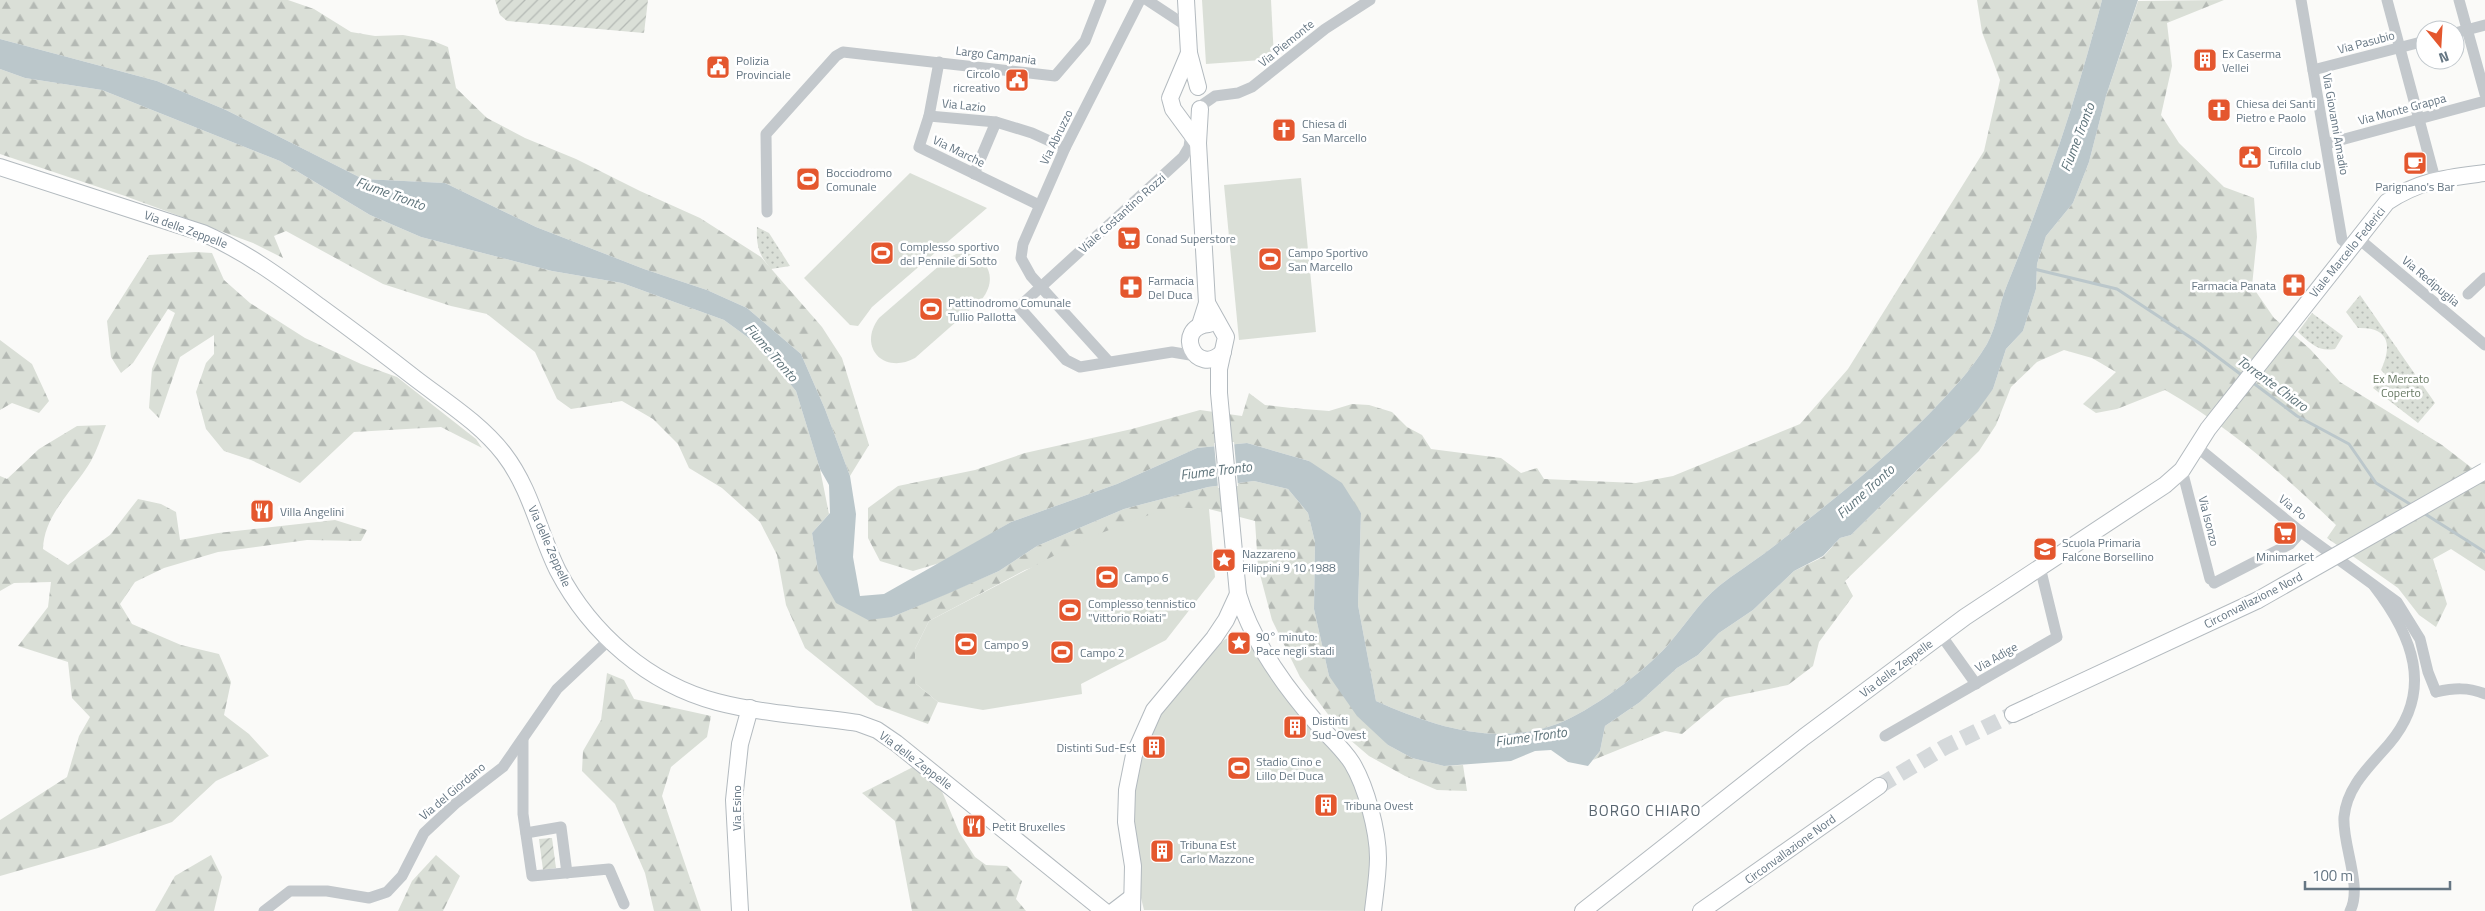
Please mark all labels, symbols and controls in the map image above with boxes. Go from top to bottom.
street label: Via Piemonte [1254,14,1318,72]
north arrow [2415,20,2465,70]
street label: Via Pasubio [2335,25,2397,59]
street label: Largo Campania [955,41,1037,69]
place label: Ex Caserma Vellei [2222,44,2281,77]
text: N [2436,46,2452,69]
building icon: Ex Caserma Vellei [2192,47,2218,73]
place label: Polizia Provinciale [736,51,791,84]
public building icon: Polizia Provinciale [705,54,731,80]
place label: Circolo ricreativo [953,64,1000,97]
public building icon: Circolo ricreativo [1004,67,1030,93]
street label: Via Giovanni Amadio [2318,72,2354,176]
street label: Via Monte Grappa [2356,88,2448,130]
street label: Via Lazio [941,93,987,117]
place label: Chiesa dei Santi Pietro e Paolo [2236,94,2315,127]
church icon: Chiesa dei Santi Pietro e Paolo [2206,97,2232,123]
water label: Fiume Tronto [2054,99,2100,174]
street label: Via Abruzzo [1034,106,1078,168]
place label: Chiesa di San Marcello [1302,114,1367,147]
church icon: Chiesa di San Marcello [1271,117,1297,143]
street label: Via Marche [930,130,988,172]
place label: Circolo Tufilla club [2268,141,2321,174]
public building icon: Circolo Tufilla club [2237,144,2263,170]
cafe icon: Parignano's Bar [2402,150,2428,176]
place label: Bocciodromo Comunale [826,163,892,196]
sports icon: Bocciodromo Comunale [795,166,821,192]
street label: Viale Costantino Rozzi [1074,169,1170,257]
water label: Fiume Tronto [354,171,429,216]
place label: Parignano's Bar [2375,177,2455,196]
street label: Viale Marcello Federici [2304,202,2390,302]
street label: Via delle Zeppelle [142,205,230,253]
supermarket icon: Conad Superstore [1116,225,1142,251]
place label: Conad Superstore [1146,229,1236,248]
place label: Complesso sportivo del Pennile di Sotto [900,237,999,270]
sports icon: Complesso sportivo del Pennile di Sotto [869,240,895,266]
place label: Campo Sportivo San Marcello [1288,243,1368,276]
sports icon: Campo Sportivo San Marcello [1257,246,1283,272]
street label: Via Redipuglia [2398,251,2464,311]
place label: Farmacia Del Duca [1148,271,1194,304]
pharmacy icon: Farmacia Panata [2281,272,2307,298]
pharmacy icon: Farmacia Del Duca [1118,274,1144,300]
place label: Farmacia Panata [2192,276,2276,295]
place label: Pattinodromo Comunale Tullio Pallotta [948,293,1071,326]
sports icon: Pattinodromo Comunale Tullio Pallotta [918,296,944,322]
water label: Fiume Tronto [740,318,804,387]
water label: Torrente Chiaro [2233,350,2314,417]
park label: Ex Mercato Coperto [2373,369,2429,402]
water label: Fiume Tronto [1179,455,1254,485]
water label: Fiume Tronto [1831,458,1900,523]
street label: Via Po [2275,490,2311,524]
street label: Via Isonzo [2194,494,2224,548]
restaurant icon: Villa Angelini [249,498,275,524]
place label: Villa Angelini [280,502,344,521]
street label: Via delle Zeppelle [524,502,576,590]
supermarket icon: Minimarket [2272,520,2298,546]
place label: Scuola Primaria Falcone Borsellino [2062,533,2154,566]
school or university icon: Scuola Primaria Falcone Borsellino [2032,536,2058,562]
place label: Nazzareno Filippini 9 10 1988 [1242,544,1336,577]
place icon: Nazzareno Filippini 9 10 1988 [1211,547,1237,573]
place label: Minimarket [2256,547,2315,566]
sports icon: Campo 6 [1094,564,1120,590]
street label: Circonvallazione Nord [2200,567,2306,633]
place label: Campo 6 [1124,568,1169,587]
place label: Complesso tennistico "Vittorio Roiati" [1088,594,1196,627]
sports icon: Complesso tennistico "Vittorio Roiati" [1057,597,1083,623]
place label: 90° minuto: Pace negli stadi [1256,627,1334,660]
place icon: 90° minuto: Pace negli stadi [1226,630,1252,656]
sports icon: Campo 9 [953,631,979,657]
street label: Via delle Zeppelle [1855,634,1937,702]
place label: Campo 9 [984,635,1029,654]
street label: Via Adige [1971,637,2021,677]
sports icon: Campo 2 [1049,639,1075,665]
place label: Campo 2 [1080,643,1125,662]
place label: Distinti Sud-Ovest [1312,711,1367,744]
building icon: Distinti Sud-Ovest [1282,714,1308,740]
water label: Fiume Tronto [1494,720,1569,751]
street label: Via delle Zeppelle [875,726,957,794]
building icon: Distinti Sud-Est [1141,734,1167,760]
place label: Distinti Sud-Est [1056,738,1137,757]
place label: Stadio Cino e Lillo Del Duca [1256,752,1323,785]
sports icon: Stadio Cino e Lillo Del Duca [1226,755,1252,781]
street label: Via del Giordano [415,758,489,824]
street label: Via Esino [727,785,746,831]
building icon: Tribuna Ovest [1313,792,1339,818]
place label: Tribuna Ovest [1344,796,1414,815]
district label: BORGO CHIARO [1589,799,1701,822]
street label: Circonvallazione Nord [1740,809,1840,889]
restaurant icon: Petit Bruxelles [961,813,987,839]
place label: Petit Bruxelles [992,817,1066,836]
place label: Tribuna Est Carlo Mazzone [1180,835,1254,868]
building icon: Tribuna Est Carlo Mazzone [1149,838,1175,864]
scale bar [2305,858,2450,890]
text: 100 m [2312,864,2353,887]

